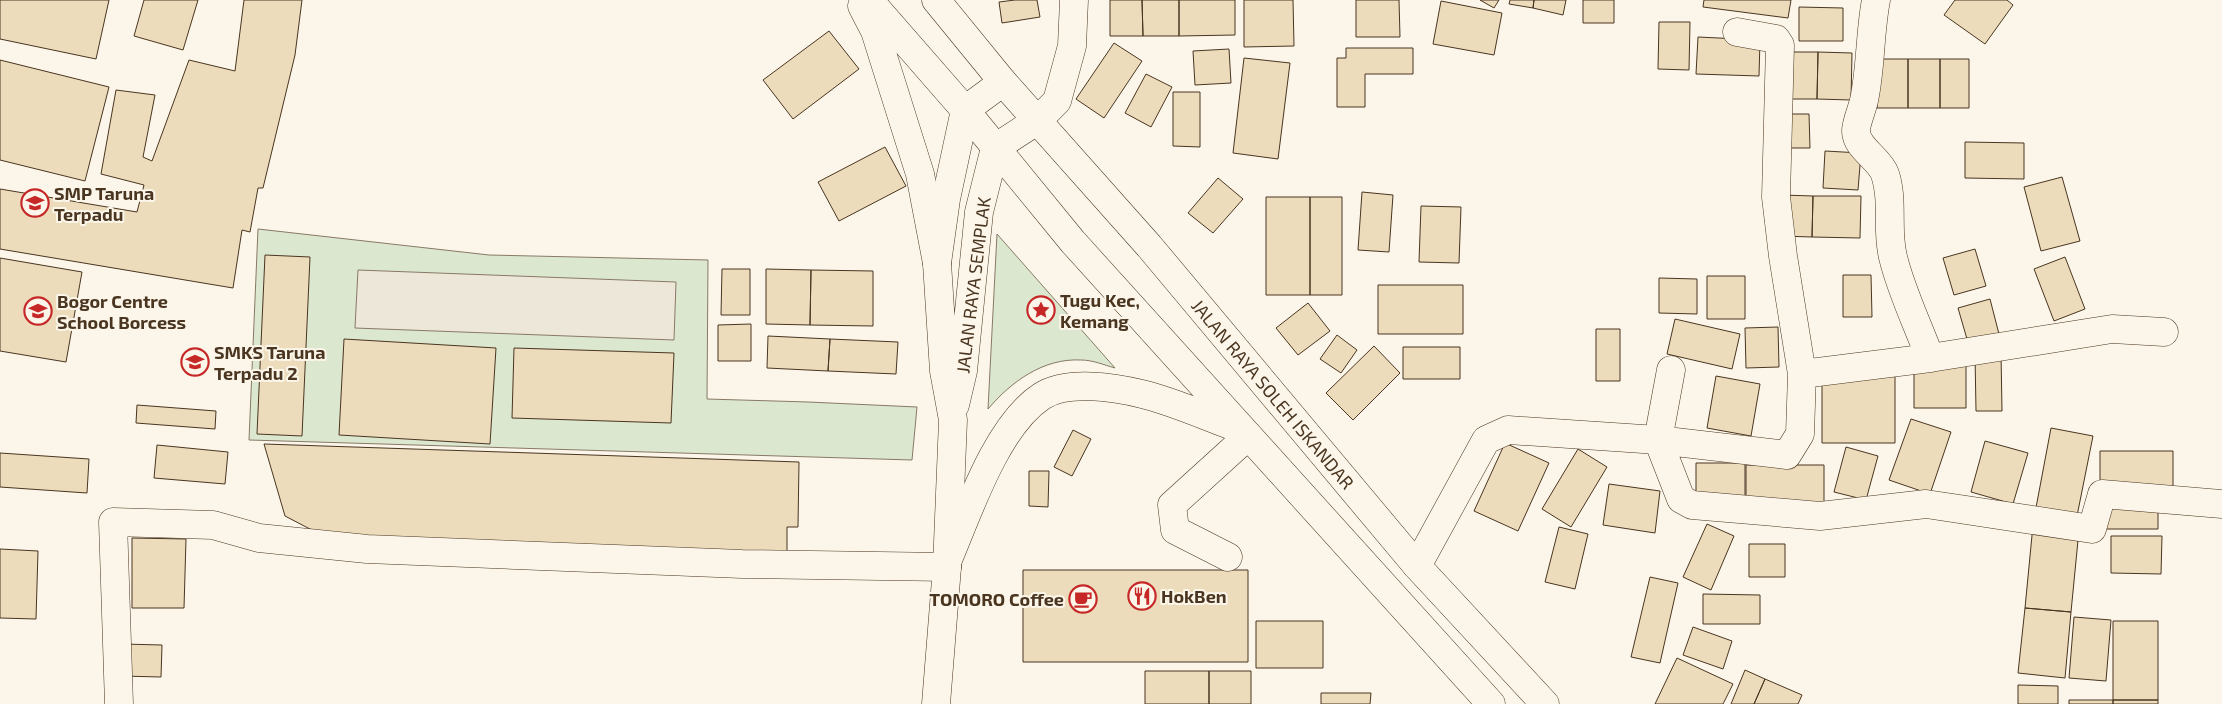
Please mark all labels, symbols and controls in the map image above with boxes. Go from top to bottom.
place label: SMP Taruna Terpadu [54,182,154,225]
school or university icon: SMP Taruna Terpadu [20,188,50,218]
street label: JALAN RAYA SEMPLAK [951,195,995,374]
place label: Tugu Kec, Kemang [1060,289,1140,332]
place label: Bogor Centre School Borcess [57,290,186,333]
place icon: Tugu Kec, Kemang [1026,295,1056,325]
street label: JALAN RAYA SOLEH ISKANDAR [1187,295,1359,493]
school or university icon: Bogor Centre School Borcess [23,296,53,326]
place label: SMKS Taruna Terpadu 2 [214,341,325,384]
school or university icon: SMKS Taruna Terpadu 2 [180,347,210,377]
restaurant icon: HokBen [1127,581,1157,611]
cafe icon: TOMORO Coffee [1068,584,1098,614]
place label: HokBen [1161,585,1227,607]
place label: TOMORO Coffee [929,588,1064,610]

